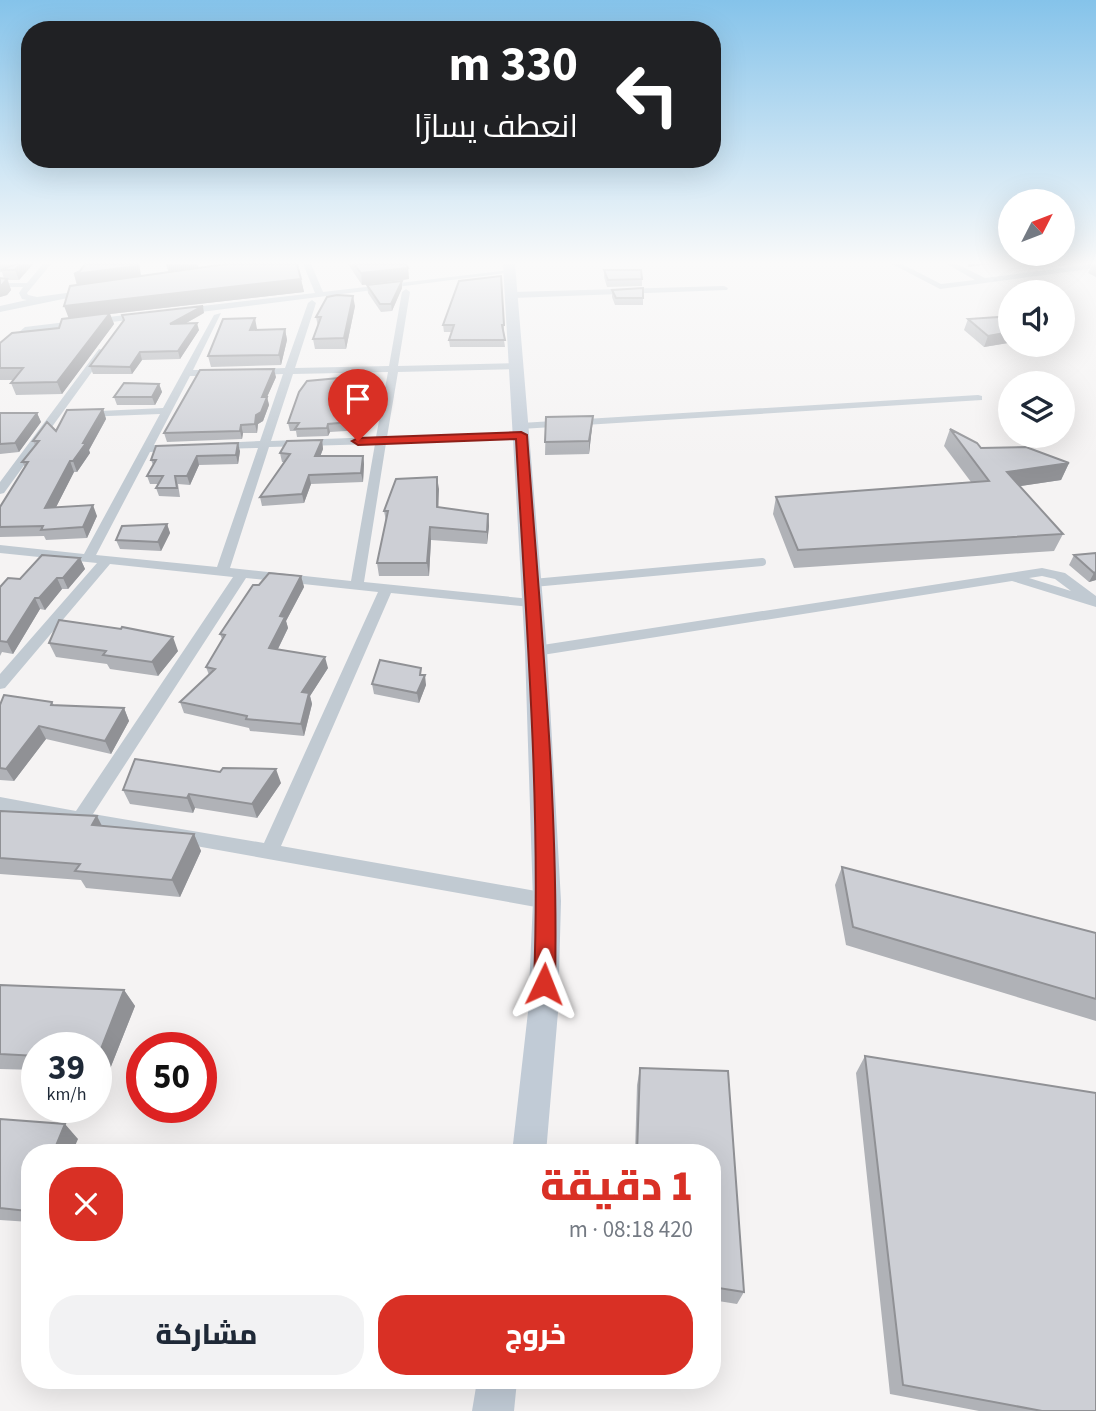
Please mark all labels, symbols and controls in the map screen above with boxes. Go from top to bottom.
text: 330 m [449,30,578,100]
icon: left [602,49,693,140]
text: انعطف يسارًا [414,104,578,150]
north arrow [998,189,1074,266]
map controls [998,189,1075,448]
button: sound [998,280,1075,357]
pin [328,369,388,441]
button: layers [998,371,1075,448]
icon: arrive [339,380,377,418]
position arrow [507,947,581,1021]
speed limit sign: 50 [126,1032,217,1123]
text: 39 [48,1043,85,1093]
text: km/h [47,1082,86,1107]
text: 1 دقيقة [540,1157,693,1217]
button: close [49,1167,123,1241]
text: 420 m · 08:18 [569,1213,693,1246]
button: مشاركة [49,1295,364,1375]
button: خروج [378,1295,693,1375]

